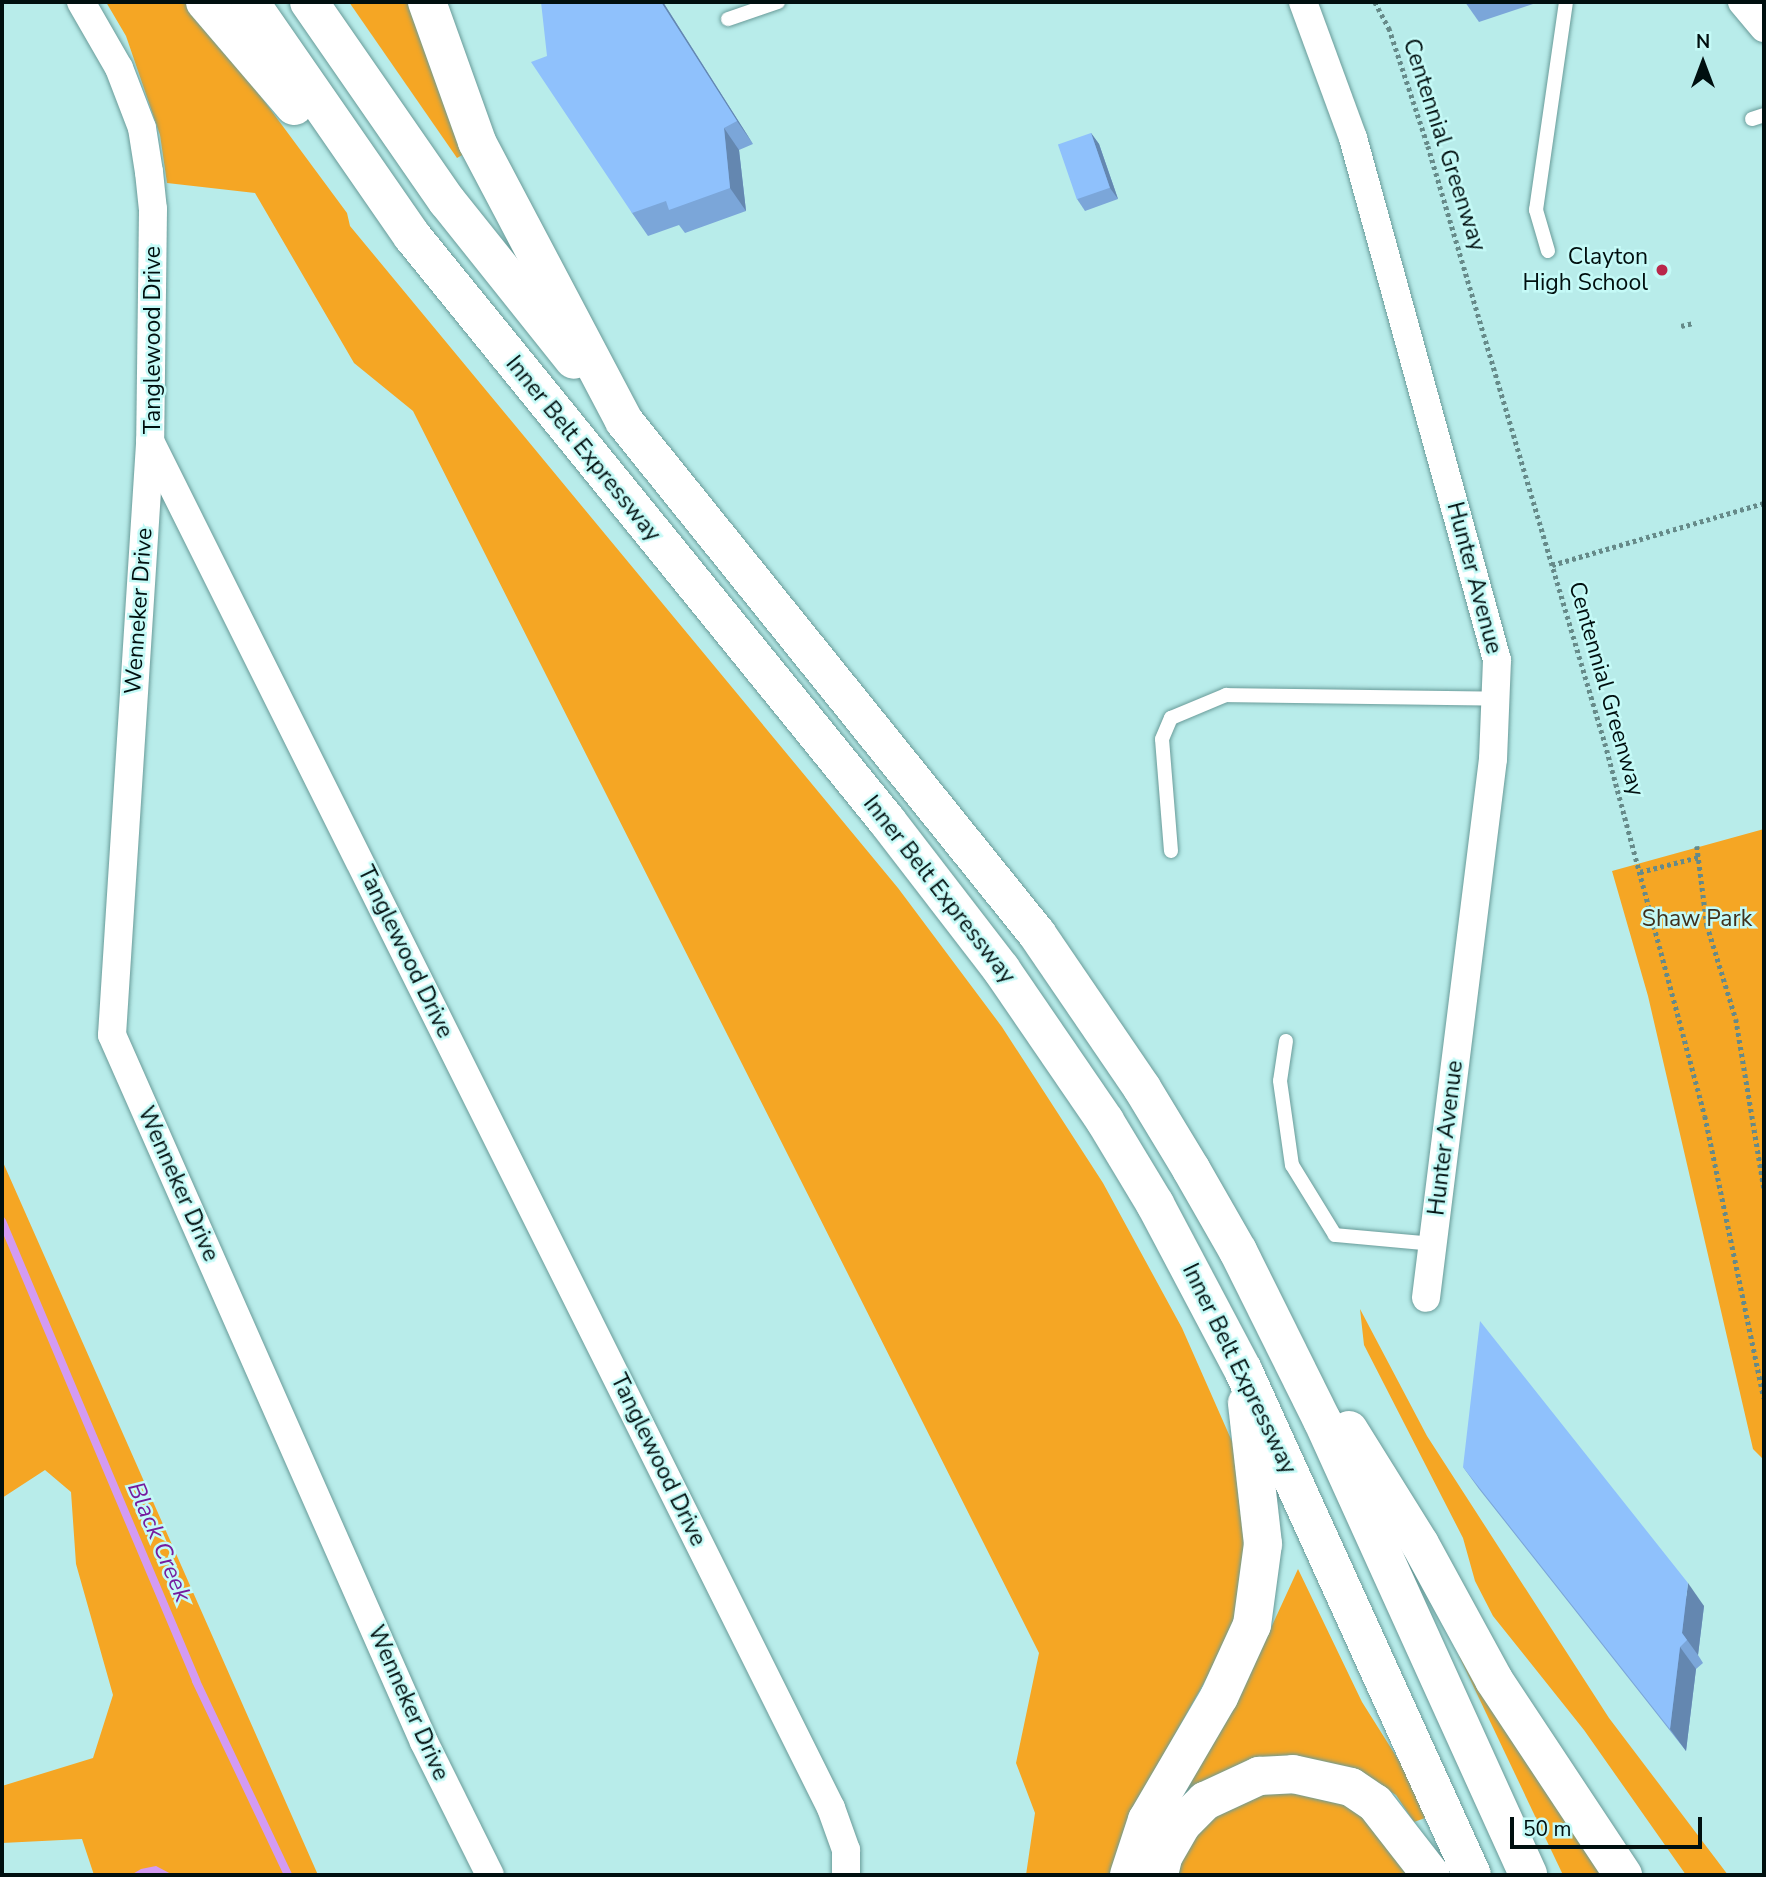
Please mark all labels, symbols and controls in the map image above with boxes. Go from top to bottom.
north arrow [1668,28,1738,98]
text: N [1696,29,1710,55]
street label: Centennial Greenway [1397,35,1491,255]
place label: Clayton High School [1522,243,1648,297]
street label: Tanglewood Drive [139,246,167,434]
marker: Clayton High School [1654,262,1670,278]
street label: Inner Belt Expressway [500,351,666,547]
street label: Hunter Avenue [1440,499,1508,657]
street label: Wenneker Drive [119,527,159,695]
street label: Centennial Greenway [1562,579,1650,799]
street label: Inner Belt Expressway [857,791,1021,989]
street label: Tanglewood Drive [351,861,459,1043]
park label: Shaw Park [1642,905,1752,933]
street label: Hunter Avenue [1423,1059,1469,1217]
street label: Wenneker Drive [131,1102,225,1266]
street label: Inner Belt Expressway [1176,1259,1302,1479]
street label: Tanglewood Drive [604,1369,712,1551]
water label: Black Creek [121,1478,197,1606]
street label: Wenneker Drive [361,1621,455,1785]
scale bar [1514,1804,1706,1848]
text: 50 m [1523,1815,1572,1843]

